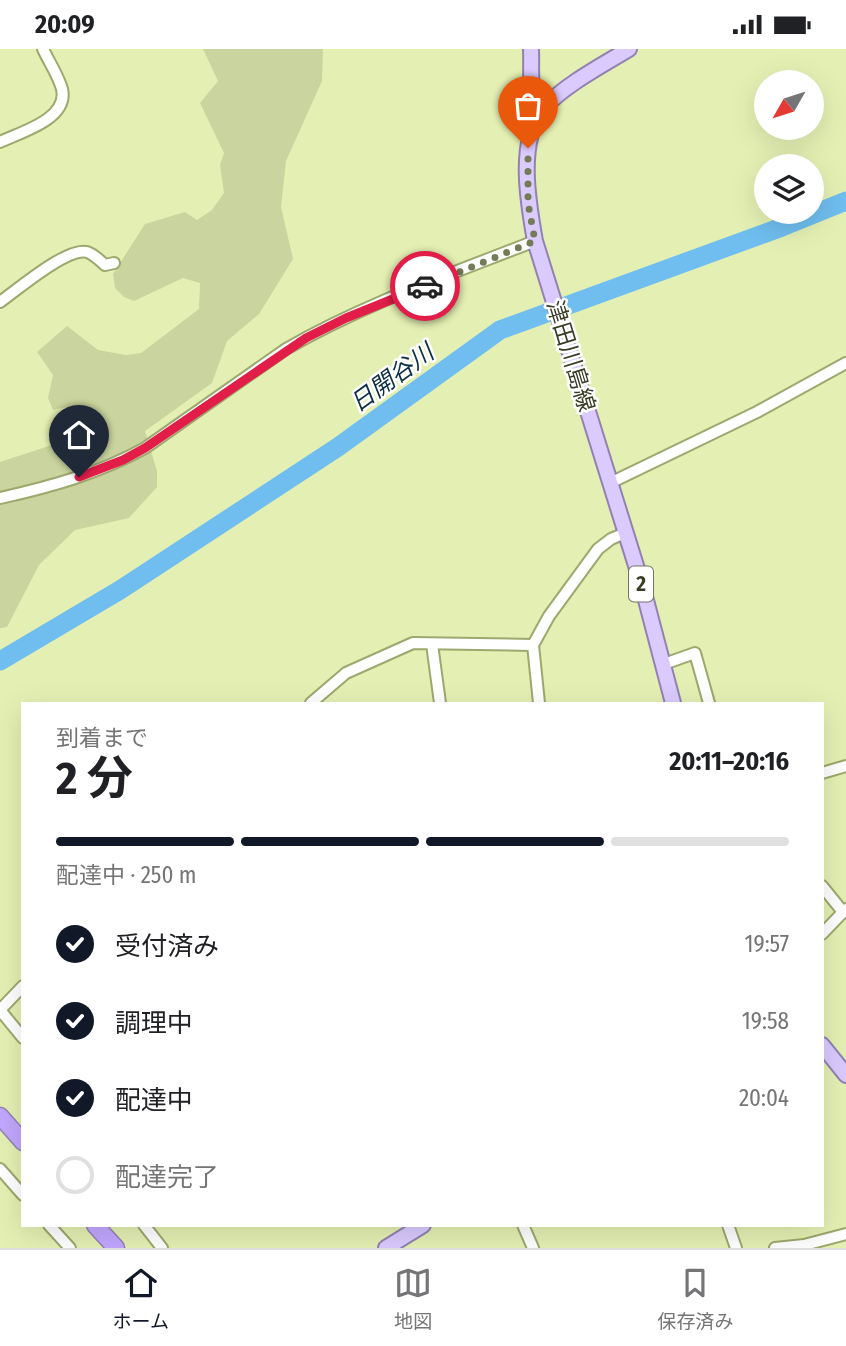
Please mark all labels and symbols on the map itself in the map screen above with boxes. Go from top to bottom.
north arrow [754,70,824,140]
pin [498,76,558,148]
courier [390,251,460,321]
street label: 津田川島線 [541,297,601,415]
water label: 日開谷川 [345,337,441,418]
pin [49,405,109,477]
road number: 2 [629,567,653,601]

